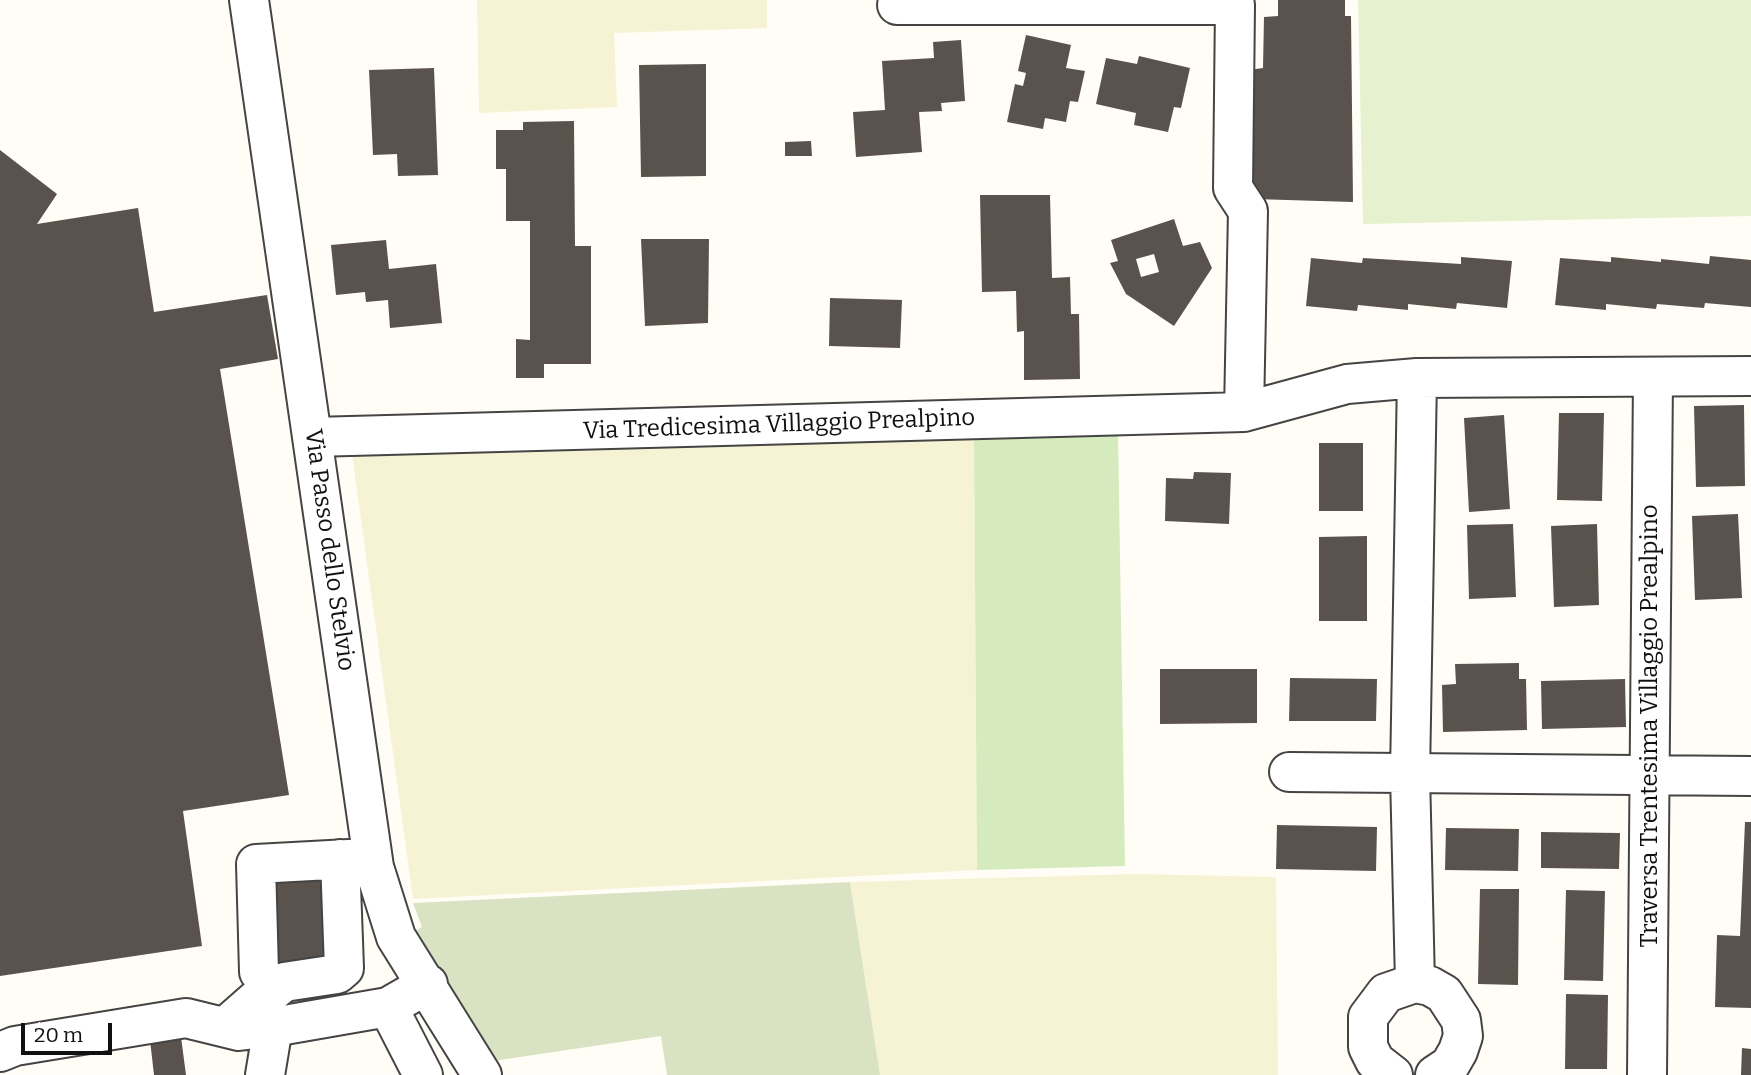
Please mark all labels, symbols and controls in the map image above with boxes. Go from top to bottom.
street label: Via Tredicesima Villaggio Prealpino [582,404,976,446]
street label: Via Passo dello Stelvio [298,427,360,673]
street label: Traversa Trentesima Villaggio Prealpino [1636,504,1664,948]
scale bar [24,1009,116,1052]
text: 20 m [34,1022,83,1048]

